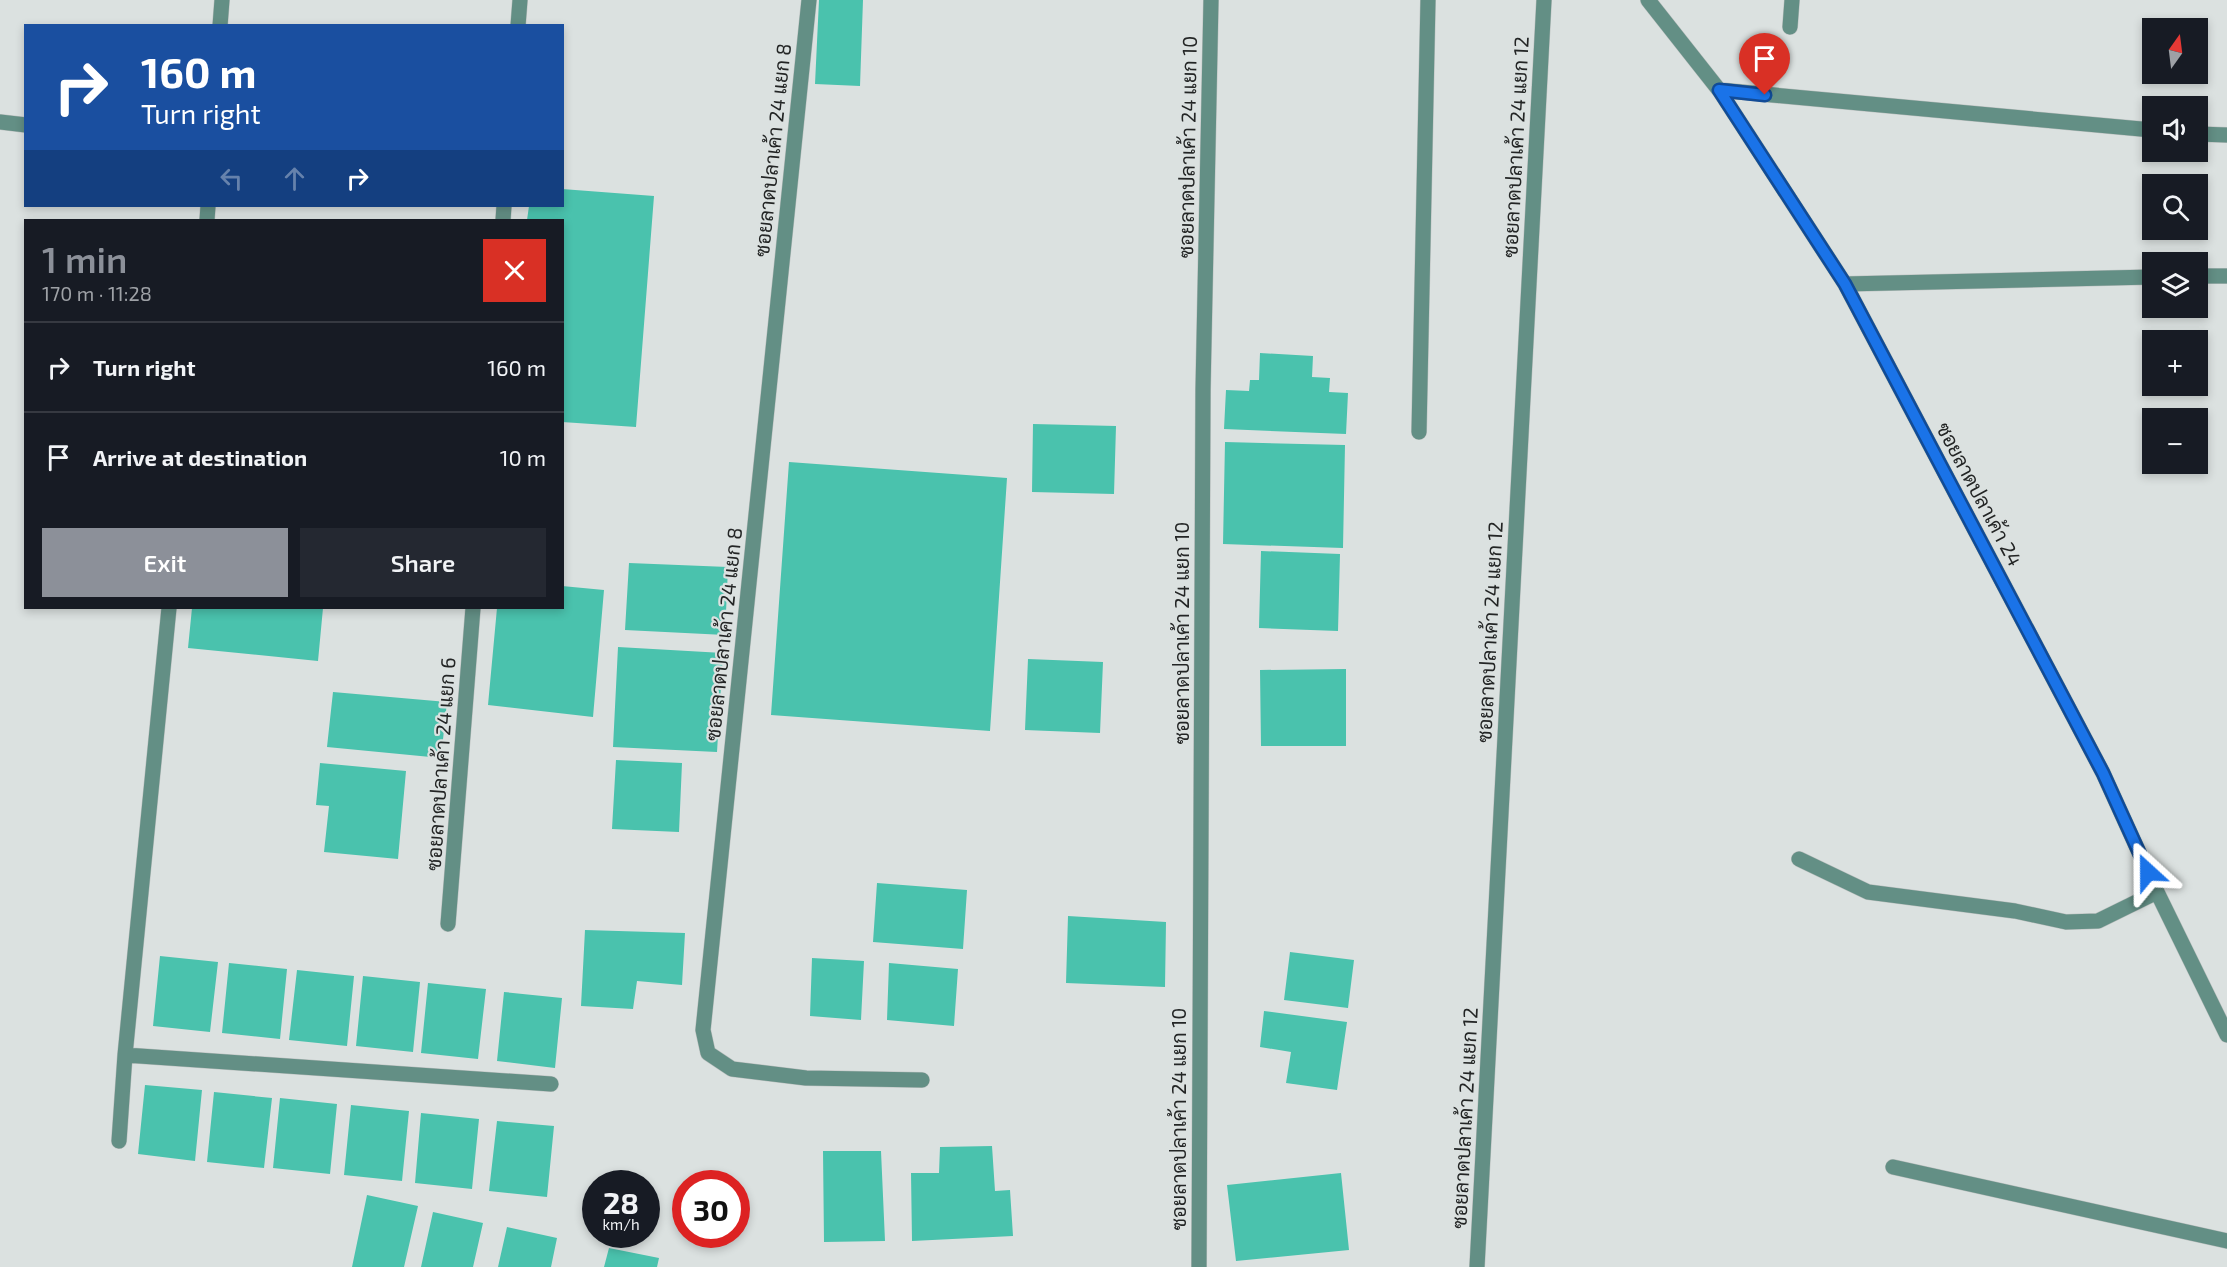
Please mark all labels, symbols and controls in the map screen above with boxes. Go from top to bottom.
north arrow [2142,18,2208,84]
map controls [2142,18,2208,474]
pin [1739,33,1790,95]
street label: ซอยลาดปลาเค้า 24 แยก 10 [1173,36,1201,258]
street label: ซอยลาดปลาเค้า 24 แยก 12 [1497,36,1533,258]
street label: ซอยลาดปลาเค้า 24 แยก 8 [749,42,795,258]
icon: arrive [1748,42,1781,75]
text: 160 m [141,46,257,96]
icon: right [42,48,120,126]
button: sound [2142,96,2208,162]
text: Turn right [141,97,261,129]
icon: left [215,162,248,195]
icon: ahead [278,162,311,195]
icon: right [341,162,374,195]
button: search [2142,174,2208,240]
text: 1 min [42,237,127,280]
button: close [483,239,546,302]
button: layers [2142,252,2208,318]
text: 170 m · 11:28 [42,281,152,305]
button: + [2142,330,2208,396]
icon: right [42,351,75,384]
text: Turn right [93,354,195,380]
text: 160 m [487,354,546,380]
button: − [2142,408,2208,474]
street label: ซอยลาดปลาเค้า 24 [1932,418,2028,570]
icon: arrive [42,441,75,474]
text: Arrive at destination [93,444,307,470]
text: 10 m [500,444,546,470]
street label: ซอยลาดปลาเค้า 24 แยก 12 [1471,521,1507,743]
street label: ซอยลาดปลาเค้า 24 แยก 10 [1169,522,1193,744]
street label: ซอยลาดปลาเค้า 24 แยก 8 [700,526,746,742]
button: Exit [42,528,288,597]
button: Share [300,528,546,597]
street label: ซอยลาดปลาเค้า 24 แยก 6 [421,656,459,872]
position arrow [2116,840,2180,904]
street label: ซอยลาดปลาเค้า 24 แยก 12 [1446,1007,1482,1229]
street label: ซอยลาดปลาเค้า 24 แยก 10 [1166,1008,1190,1230]
speed limit sign: 30 [672,1170,750,1248]
text: 28 [603,1184,639,1220]
text: km/h [602,1215,640,1233]

